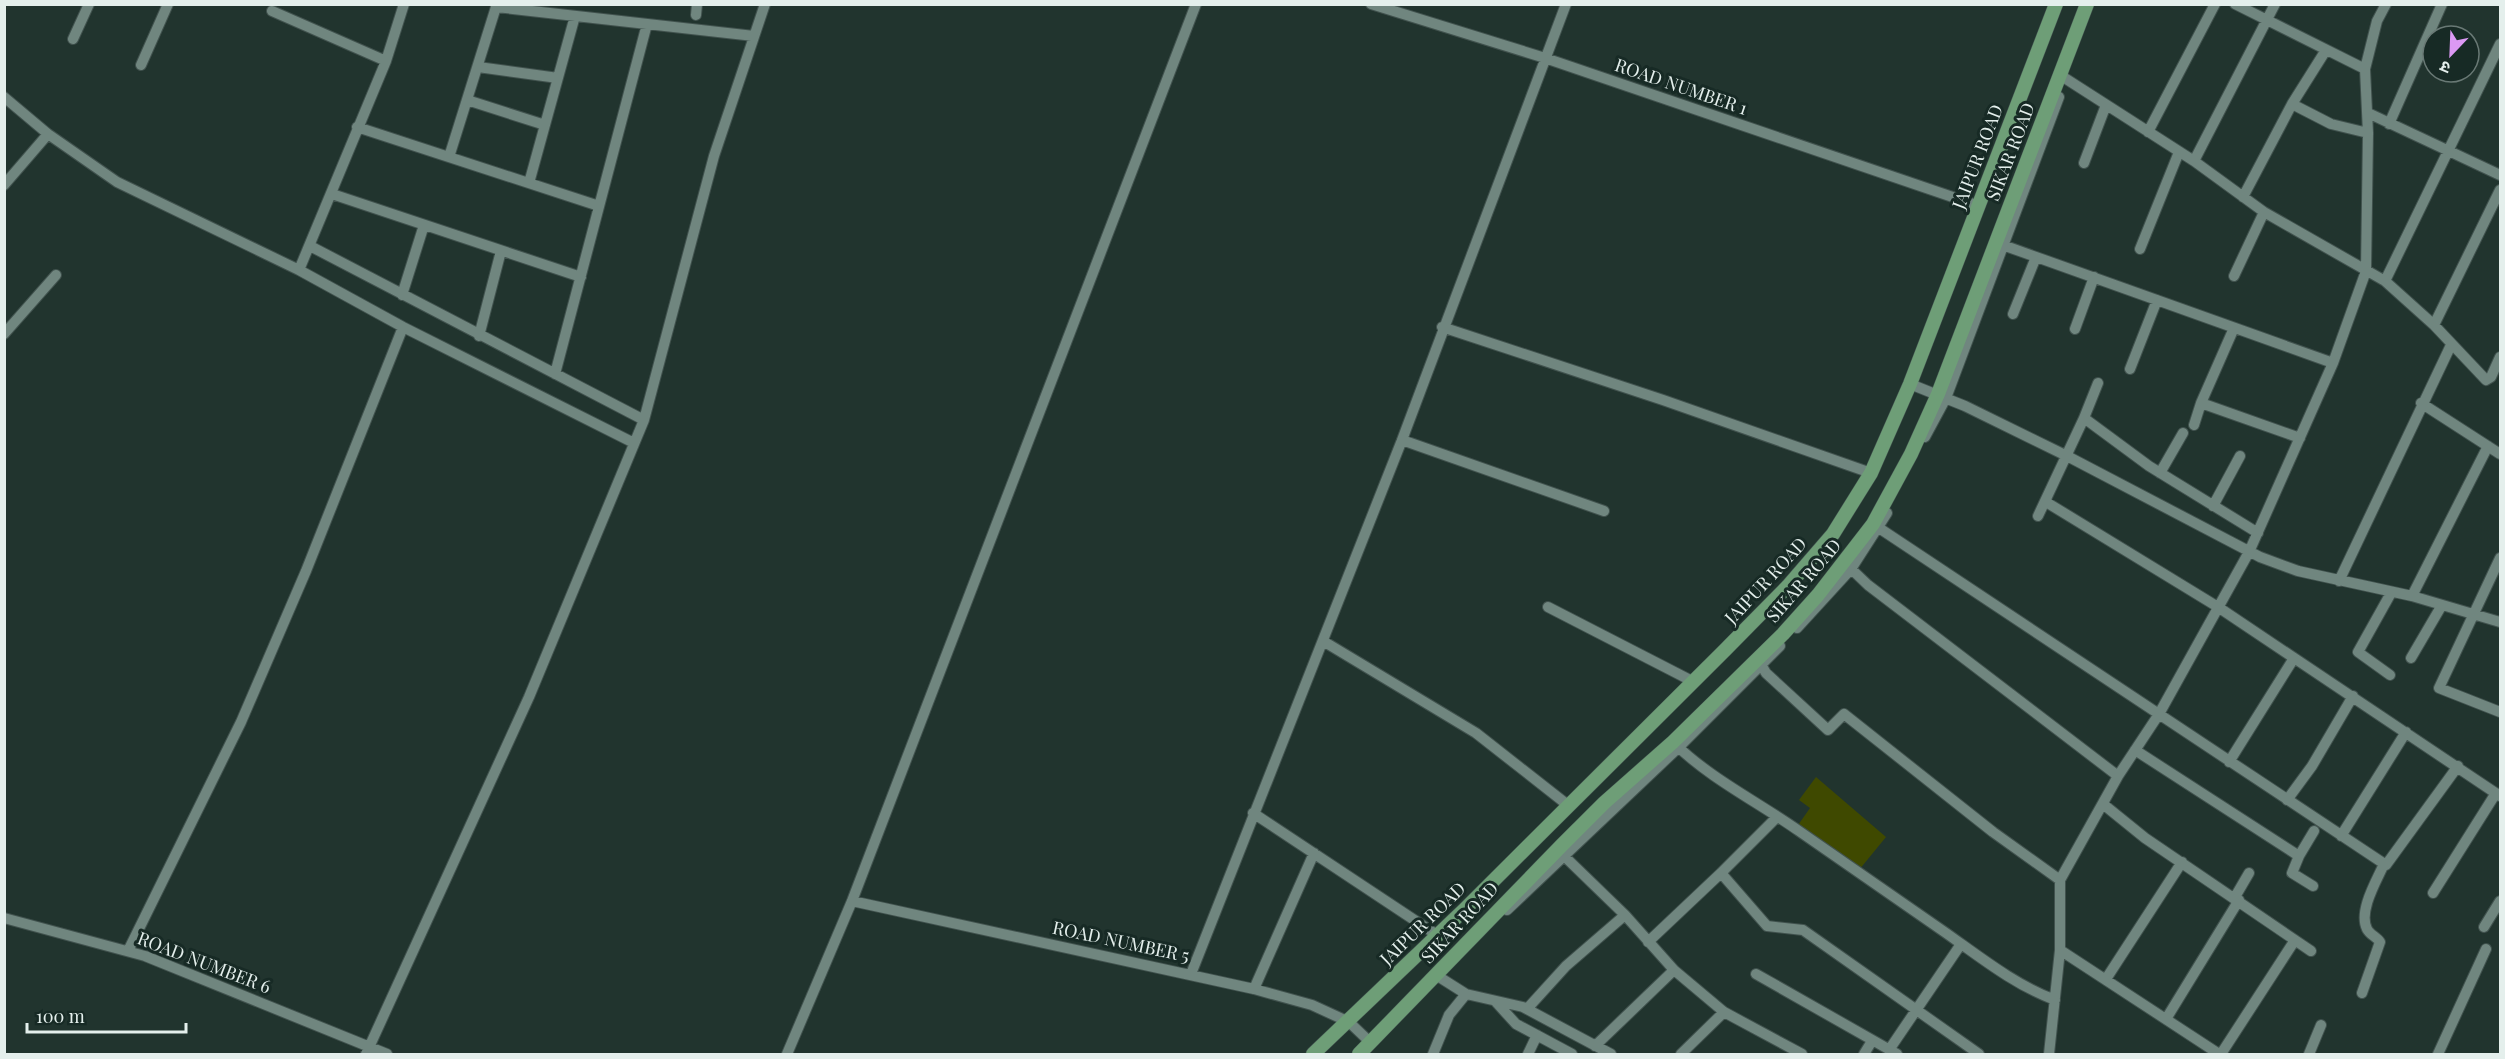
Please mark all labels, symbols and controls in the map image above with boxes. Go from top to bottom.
north arrow [2421,24,2481,84]
street label: ROAD NUMBER 1 [1612,52,1751,120]
text: उ [2436,57,2453,80]
street label: SIKAR ROAD [1980,99,2040,204]
street label: JAIPUR ROAD [1946,101,2008,213]
street label: JAIPUR ROAD [1718,532,1812,630]
street label: SIKAR ROAD [1760,534,1846,627]
street label: JAIPUR ROAD [1374,876,1470,971]
street label: SIKAR ROAD [1415,876,1503,968]
street label: ROAD NUMBER 5 [1051,915,1192,967]
street label: ROAD NUMBER 6 [134,926,275,999]
scale bar [27,996,186,1034]
text: 100 m [36,1004,85,1028]

